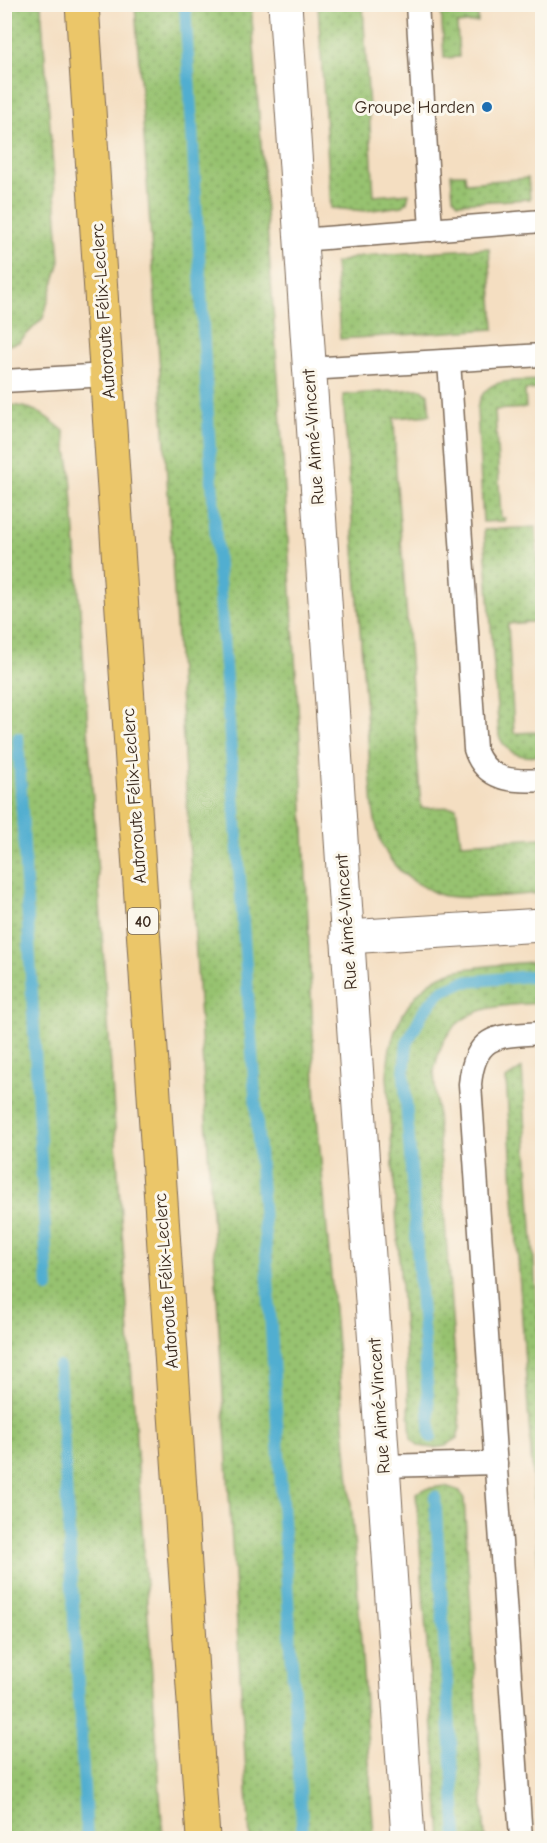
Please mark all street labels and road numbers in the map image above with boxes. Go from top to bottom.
street label: Autoroute Félix-Leclerc [87,222,120,399]
street label: Rue Aimé-Vincent [298,367,329,506]
street label: Autoroute Félix-Leclerc [118,707,151,884]
street label: Rue Aimé-Vincent [331,852,362,991]
road number: 40 [128,908,158,934]
street label: Autoroute Félix-Leclerc [150,1192,183,1369]
street label: Rue Aimé-Vincent [364,1336,395,1475]

